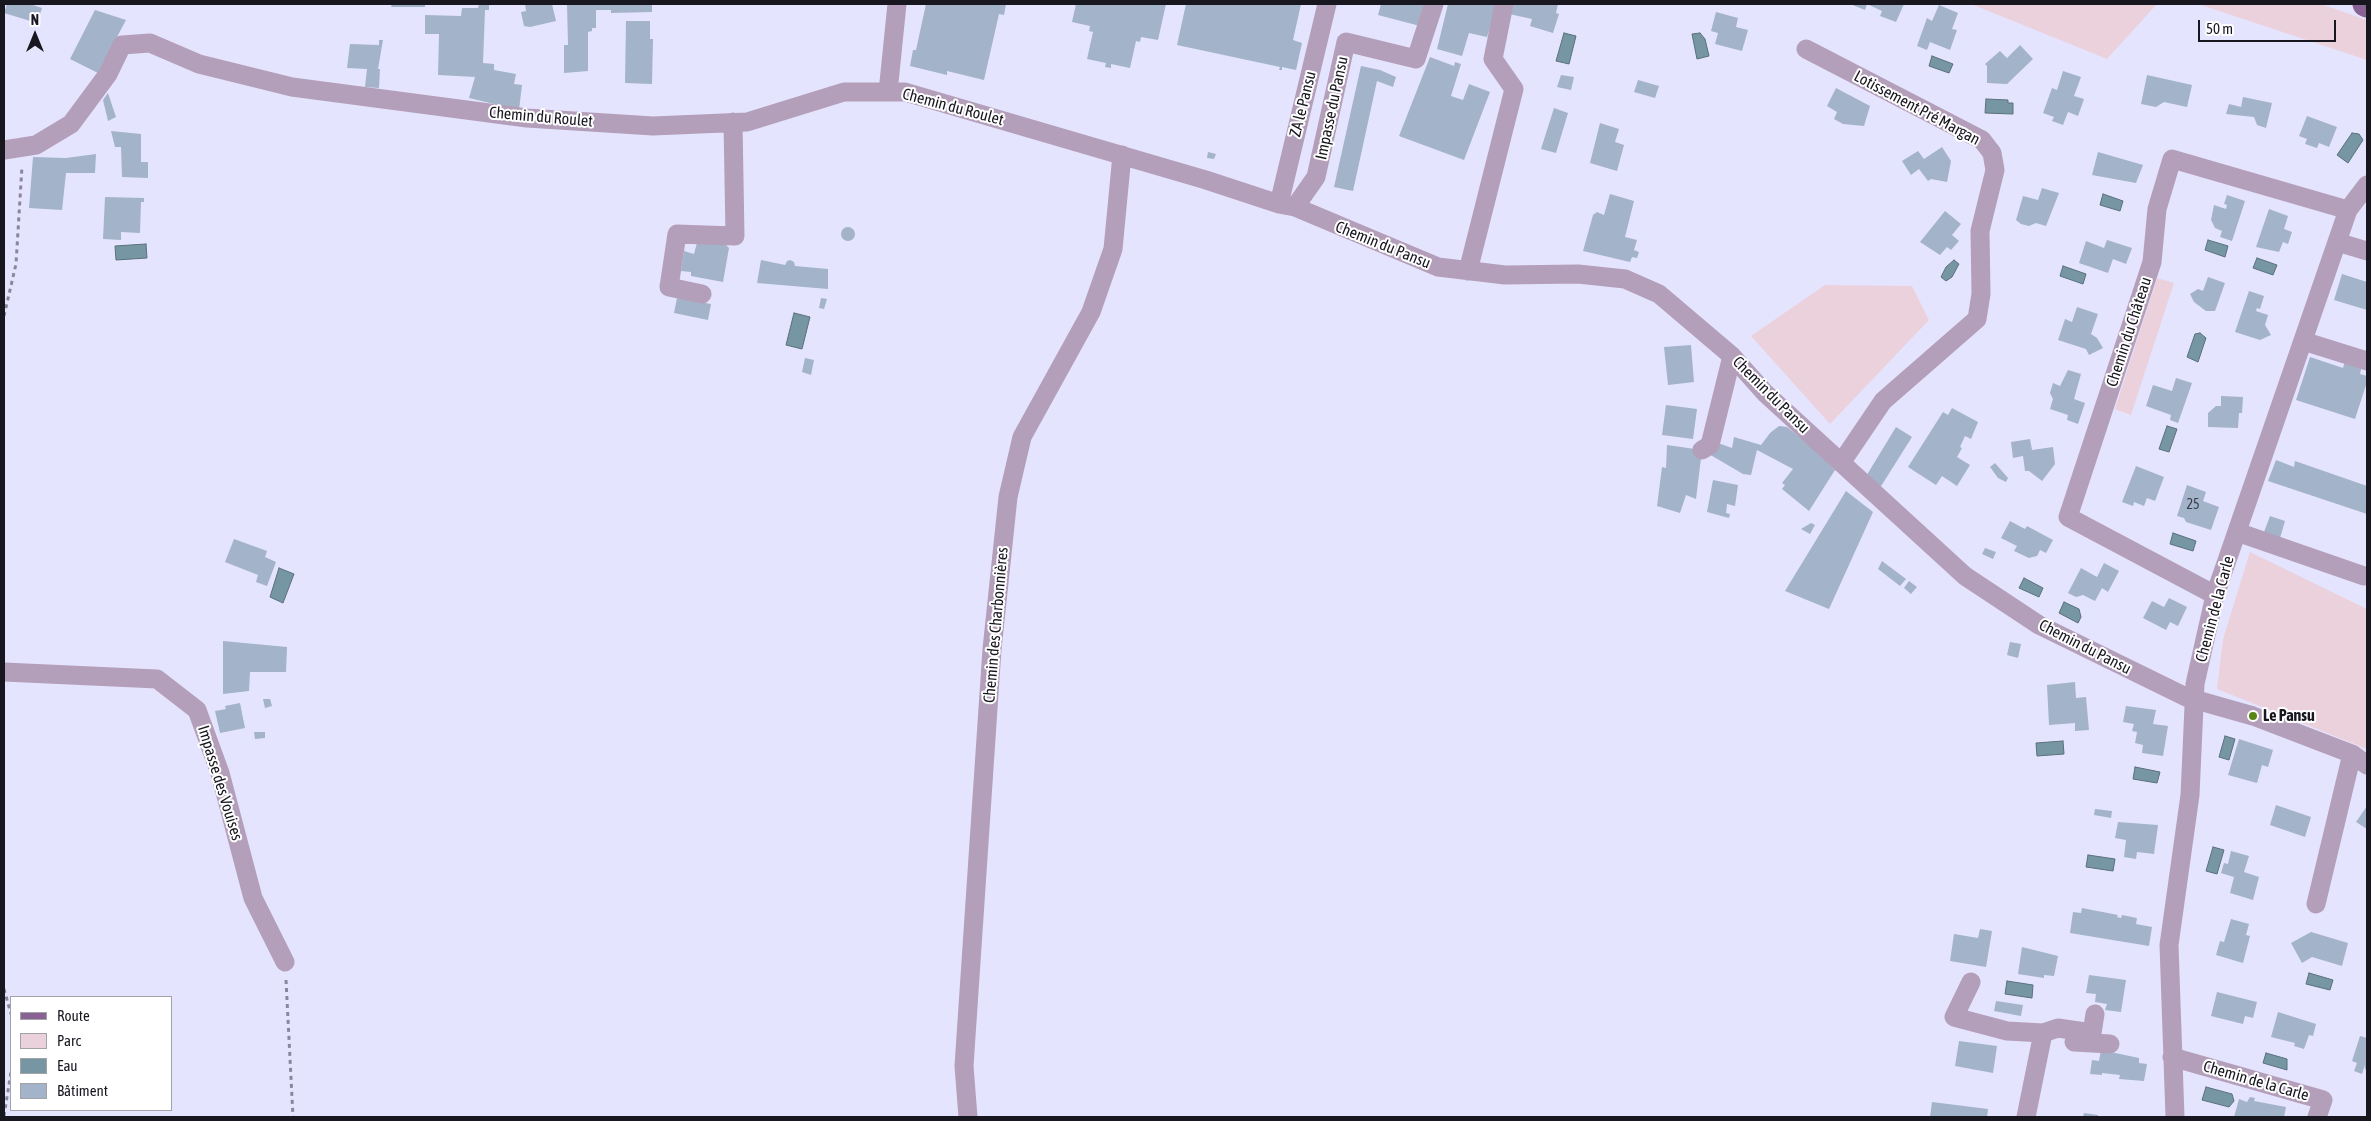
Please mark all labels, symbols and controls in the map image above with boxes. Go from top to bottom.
north arrow [10,10,60,60]
scale bar [2201,10,2338,42]
text: N [31,12,39,28]
text: 50 m [2206,20,2233,37]
street label: Impasse du Pansu [1312,55,1352,161]
street label: Lotissement Pré Margan [1851,67,1983,149]
street label: ZA le Pansu [1286,69,1320,139]
street label: Chemin du Roulet [900,84,1006,130]
street label: Chemin du Roulet [488,103,594,131]
street label: Chemin du Pansu [1333,217,1433,273]
street label: Chemin du Château [2102,275,2156,389]
street label: Chemin du Pansu [1729,353,1813,437]
house number: 25 [2186,497,2200,513]
street label: Chemin des Charbonnières [980,546,1012,704]
street label: Chemin de la Carle [2192,554,2238,664]
street label: Chemin du Pansu [2036,616,2134,678]
place label: Le Pansu [2263,706,2315,726]
marker: Le Pansu [2247,710,2259,722]
street label: Impasse des Vouises [193,723,247,843]
legend [10,996,172,1111]
text: Route [57,1007,90,1024]
text: Parc [57,1032,81,1049]
text: Eau [57,1057,78,1074]
street label: Chemin de la Carle [2201,1057,2311,1105]
text: Bâtiment [57,1082,108,1099]

